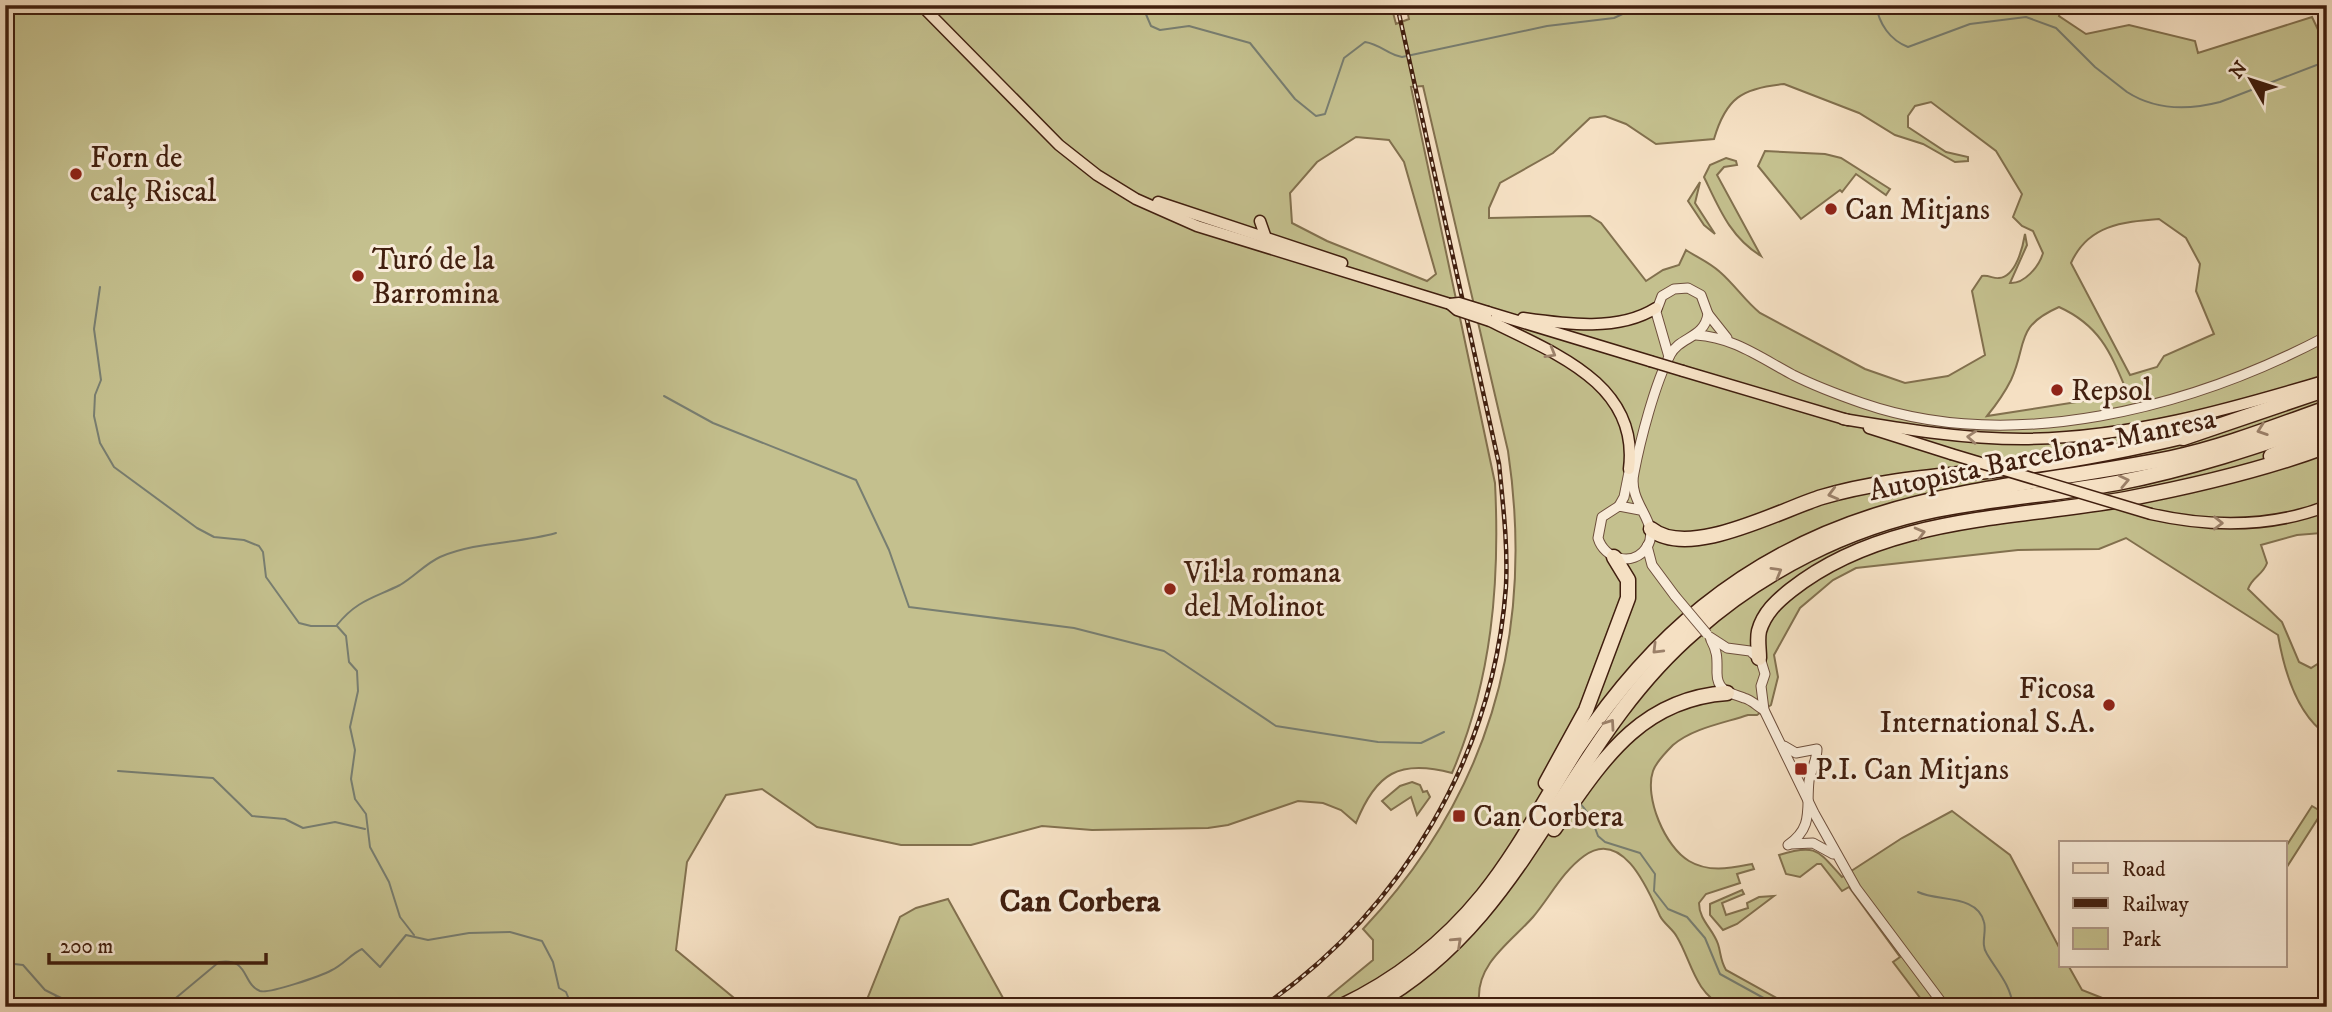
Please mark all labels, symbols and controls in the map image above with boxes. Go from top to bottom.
north arrow [2216,46,2286,116]
text: N [2225,57,2253,84]
place label: Forn de calç Riscal [90,140,216,211]
marker: Forn de calç Riscal [68,166,84,182]
place label: Can Mitjans [1845,192,1990,229]
marker: Can Mitjans [1823,201,1839,217]
place label: Turó de la Barromina [372,242,500,313]
marker: Turó de la Barromina [350,268,366,284]
one-way arrow [1543,345,1556,358]
place label: Repsol [2071,373,2152,410]
marker: Repsol [2049,382,2065,398]
street label: Autopista Barcelona-Manresa [1865,401,2219,510]
one-way arrow [2257,422,2269,436]
one-way arrow [1967,429,1978,444]
one-way arrow [2118,474,2130,489]
one-way arrow [1827,486,1839,501]
one-way arrow [2213,515,2224,531]
one-way arrow [1914,526,1926,541]
place label: Vil·la romana del Molinot [1183,555,1341,626]
one-way arrow [1770,567,1782,580]
marker: Vil·la romana del Molinot [1162,581,1178,597]
one-way arrow [1653,641,1665,653]
place label: Ficosa International S.A. [1880,671,2095,742]
marker: Ficosa International S.A. [2101,697,2117,713]
one-way arrow [1602,719,1614,732]
place label: P.I. Can Mitjans [1815,752,2009,789]
marker: P.I. Can Mitjans [1793,761,1809,777]
place label: Can Corbera [1473,799,1624,836]
marker: Can Corbera [1451,808,1467,824]
legend [2059,841,2286,967]
text: Road [2122,857,2166,883]
district label: Can Corbera [1000,882,1161,922]
text: Railway [2122,892,2190,918]
scale bar [49,921,266,965]
text: Park [2122,927,2162,953]
text: 200 m [60,934,113,960]
one-way arrow [1449,937,1462,950]

